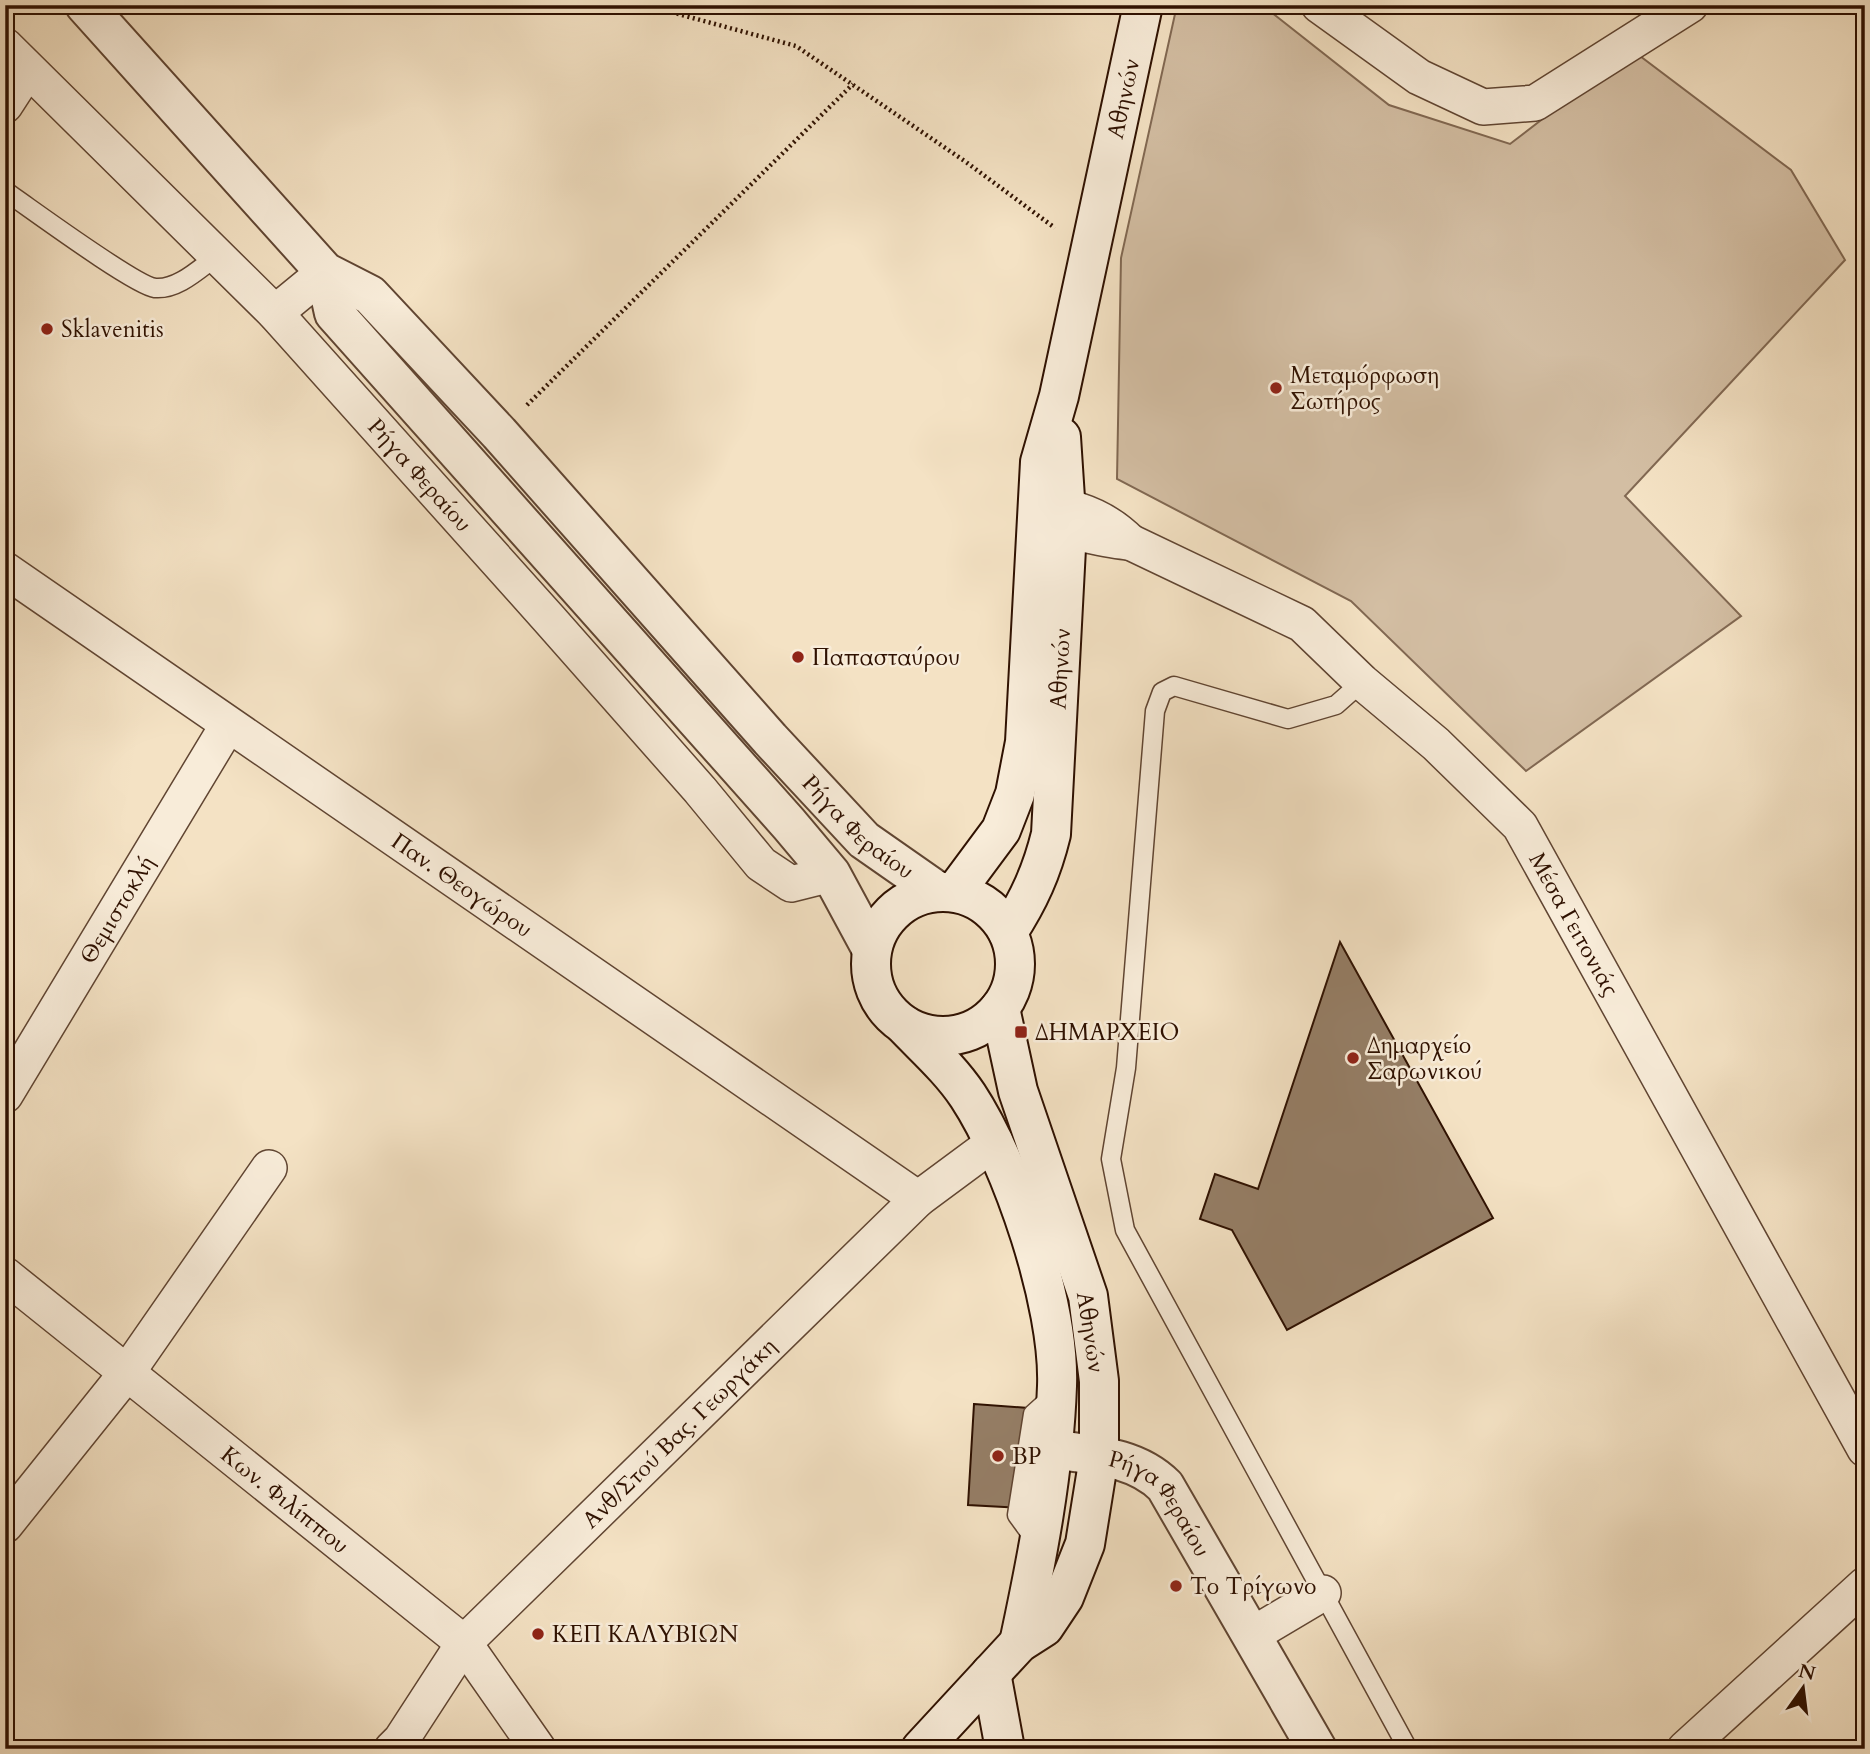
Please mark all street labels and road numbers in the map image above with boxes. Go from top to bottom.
street label: Αθηνών [1100,56,1147,142]
street label: Ρήγα Φεραίου [361,412,479,538]
street label: Αθηνών [1043,627,1078,710]
street label: Ρήγα Φεραίου [795,768,920,886]
street label: Παν. Θεογώρου [385,826,538,945]
street label: Μέσα Γειτονιάς [1522,847,1626,1002]
street label: Θεμιστοκλή [73,849,162,970]
street label: Αθηνών [1069,1289,1112,1375]
street label: Ανθ/Στού Βας. Γεωργάκη [575,1331,783,1535]
street label: Κων. Φιλίππου [214,1439,355,1561]
street label: Ρήγα Φεραίου [1105,1443,1217,1562]

